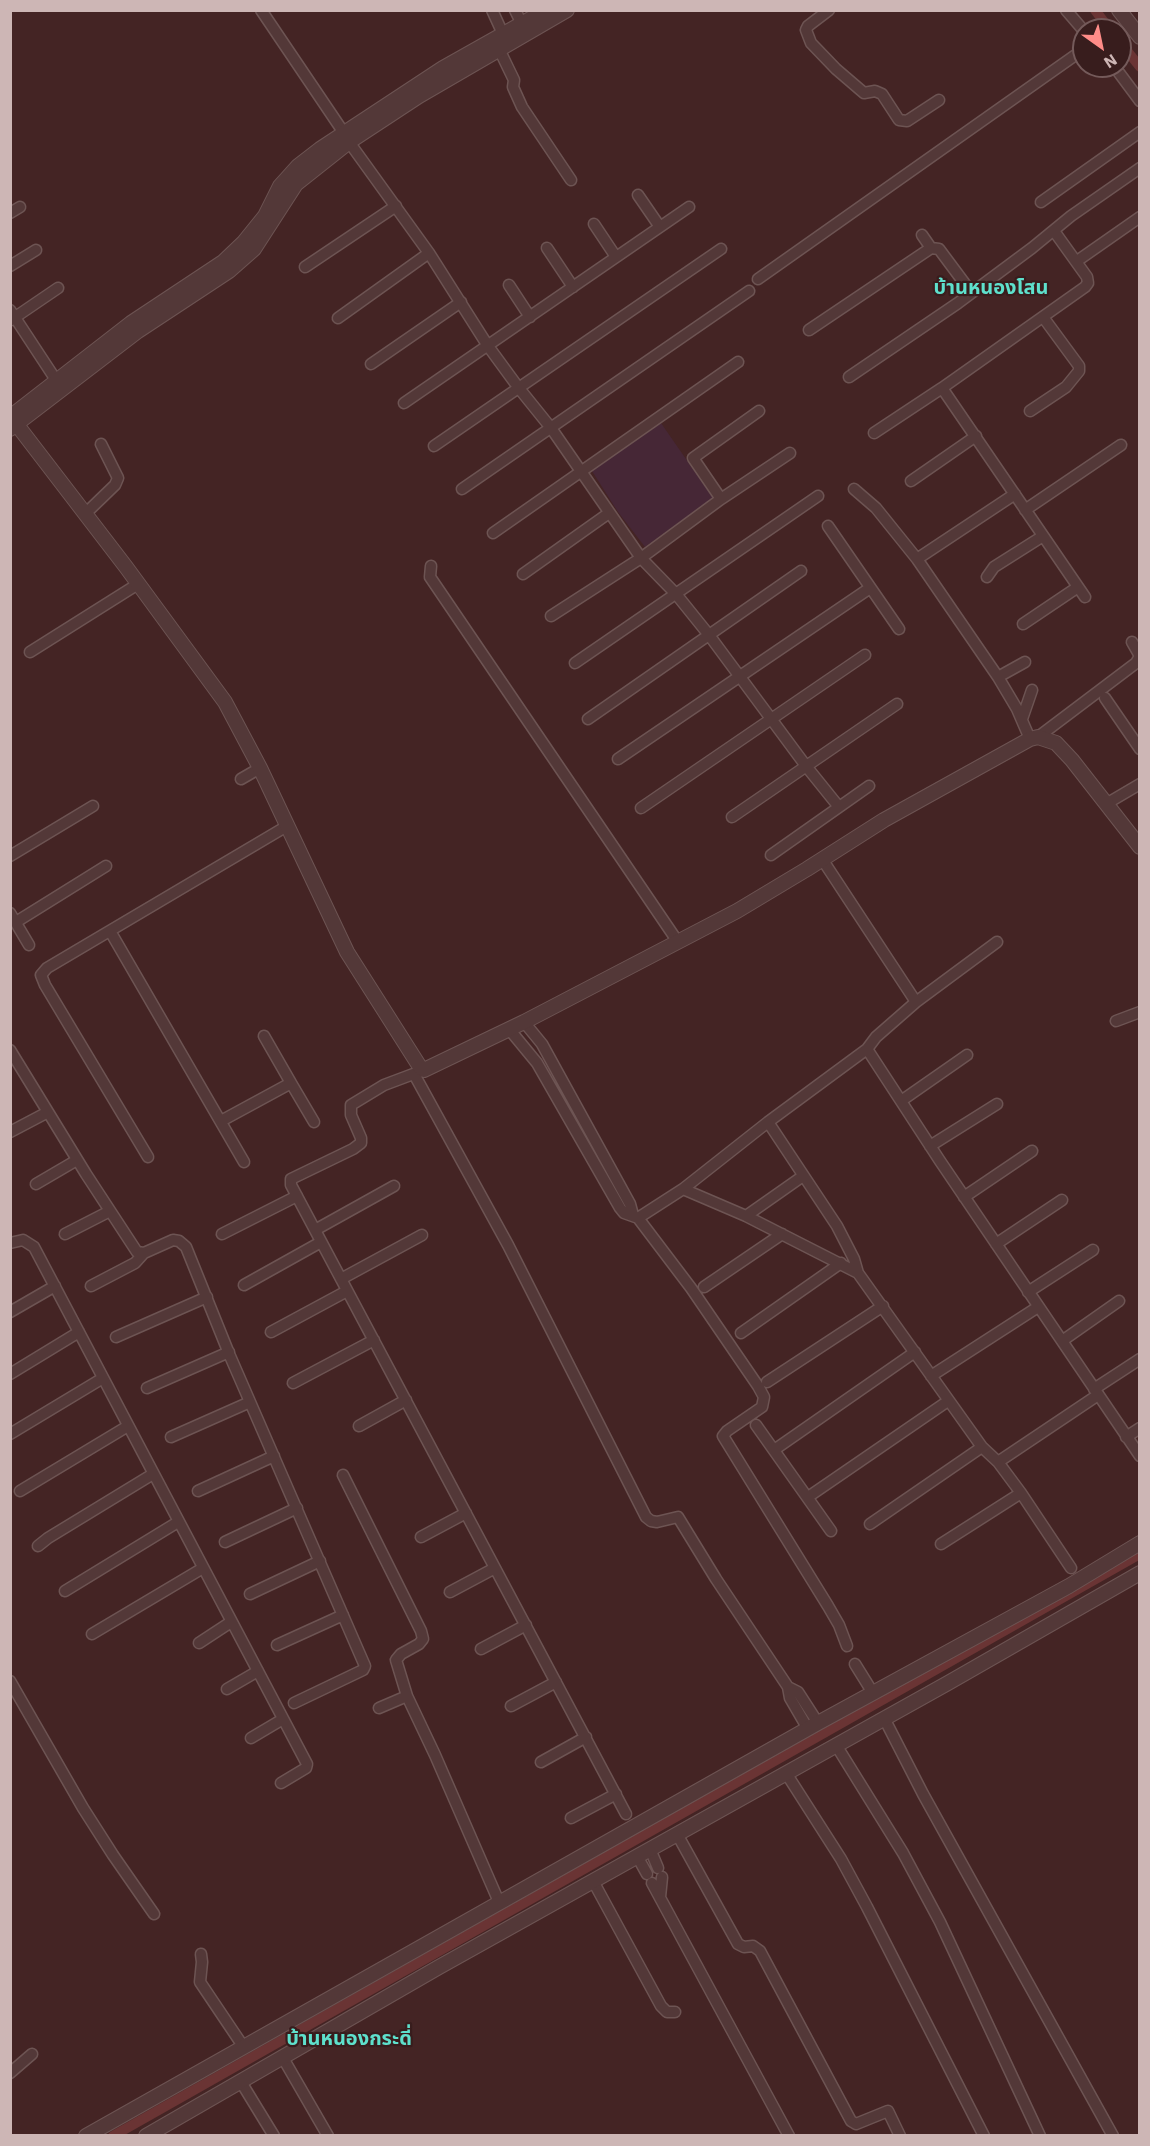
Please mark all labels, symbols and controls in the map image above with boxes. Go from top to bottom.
north arrow [1072,18,1132,78]
text: N [1100,50,1121,73]
district label: บ้านหนองโสน [934,276,1048,300]
district label: บ้านหนองกระดี่ [286,2027,412,2051]

